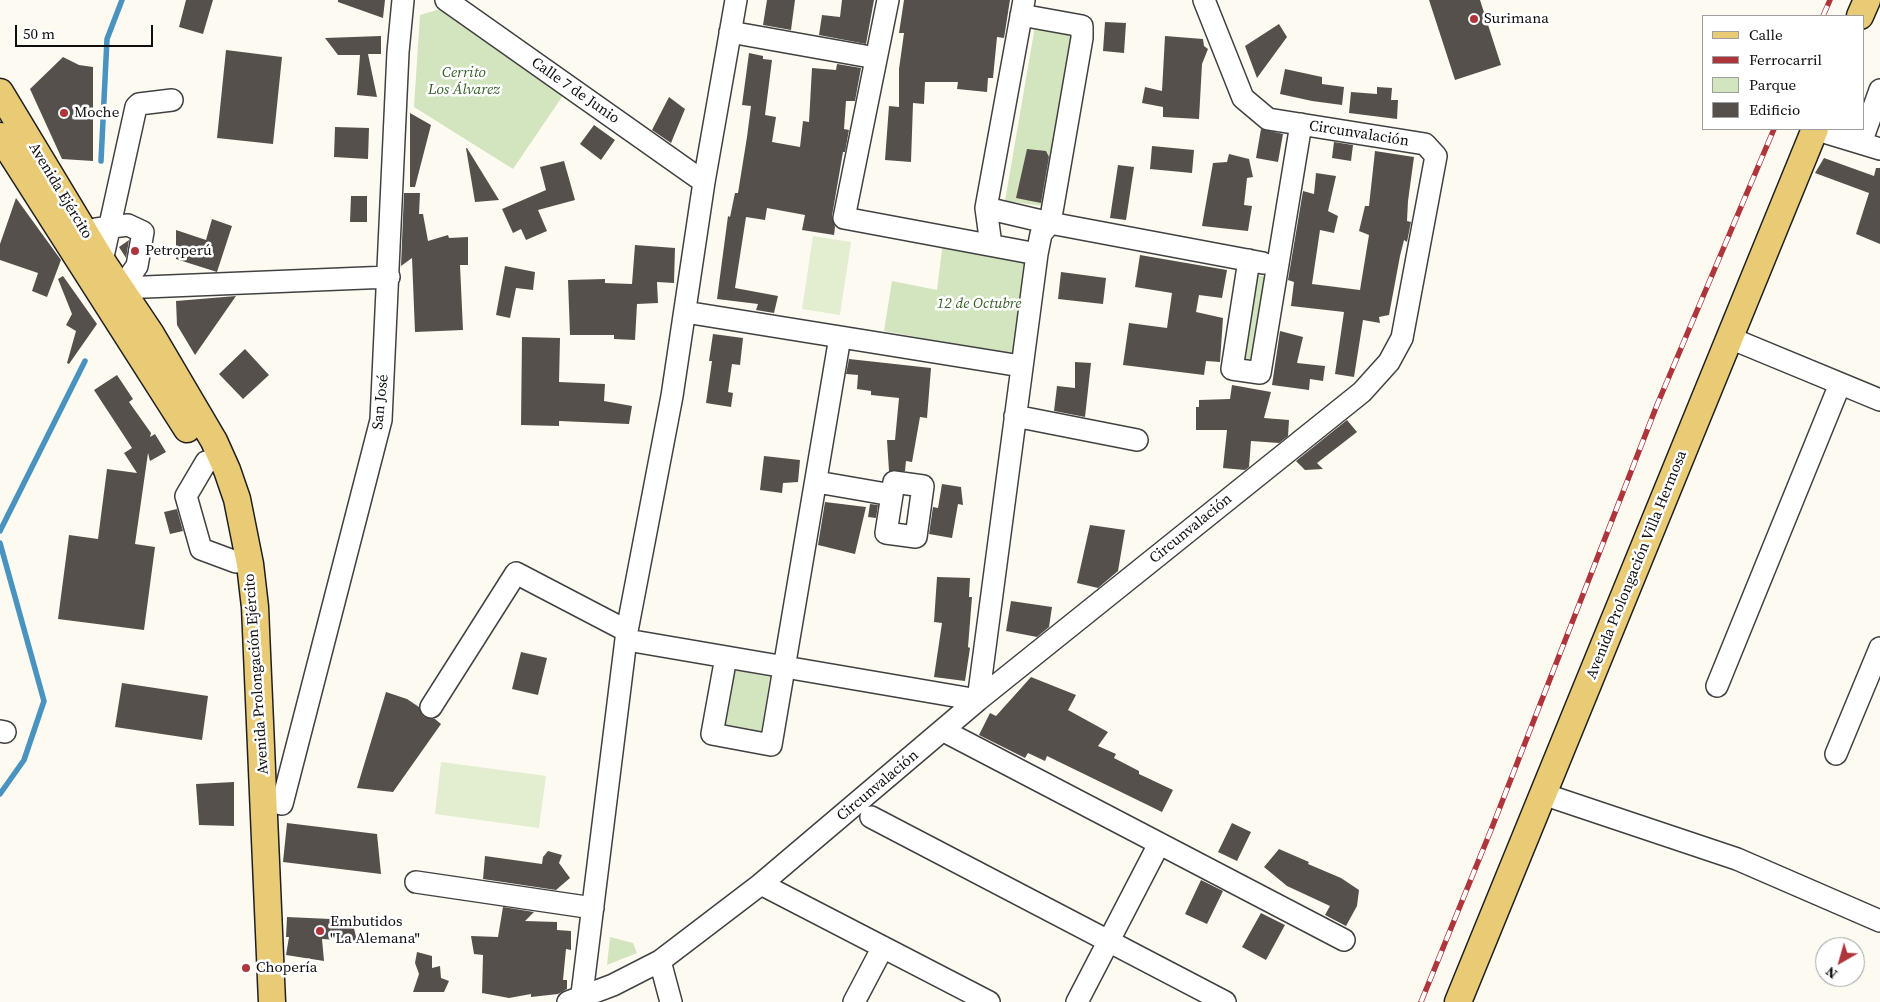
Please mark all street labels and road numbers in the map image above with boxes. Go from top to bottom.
street label: Calle 7 de Junio [527,54,623,128]
street label: Circunvalación [1308,117,1410,151]
street label: Avenida Ejército [24,140,96,242]
street label: San José [369,373,393,431]
street label: Avenida Prolongación Villa Hermosa [1583,448,1691,682]
street label: Circunvalación [1146,490,1236,568]
street label: Avenida Prolongación Ejército [241,573,273,775]
street label: Circunvalación [834,747,922,825]

